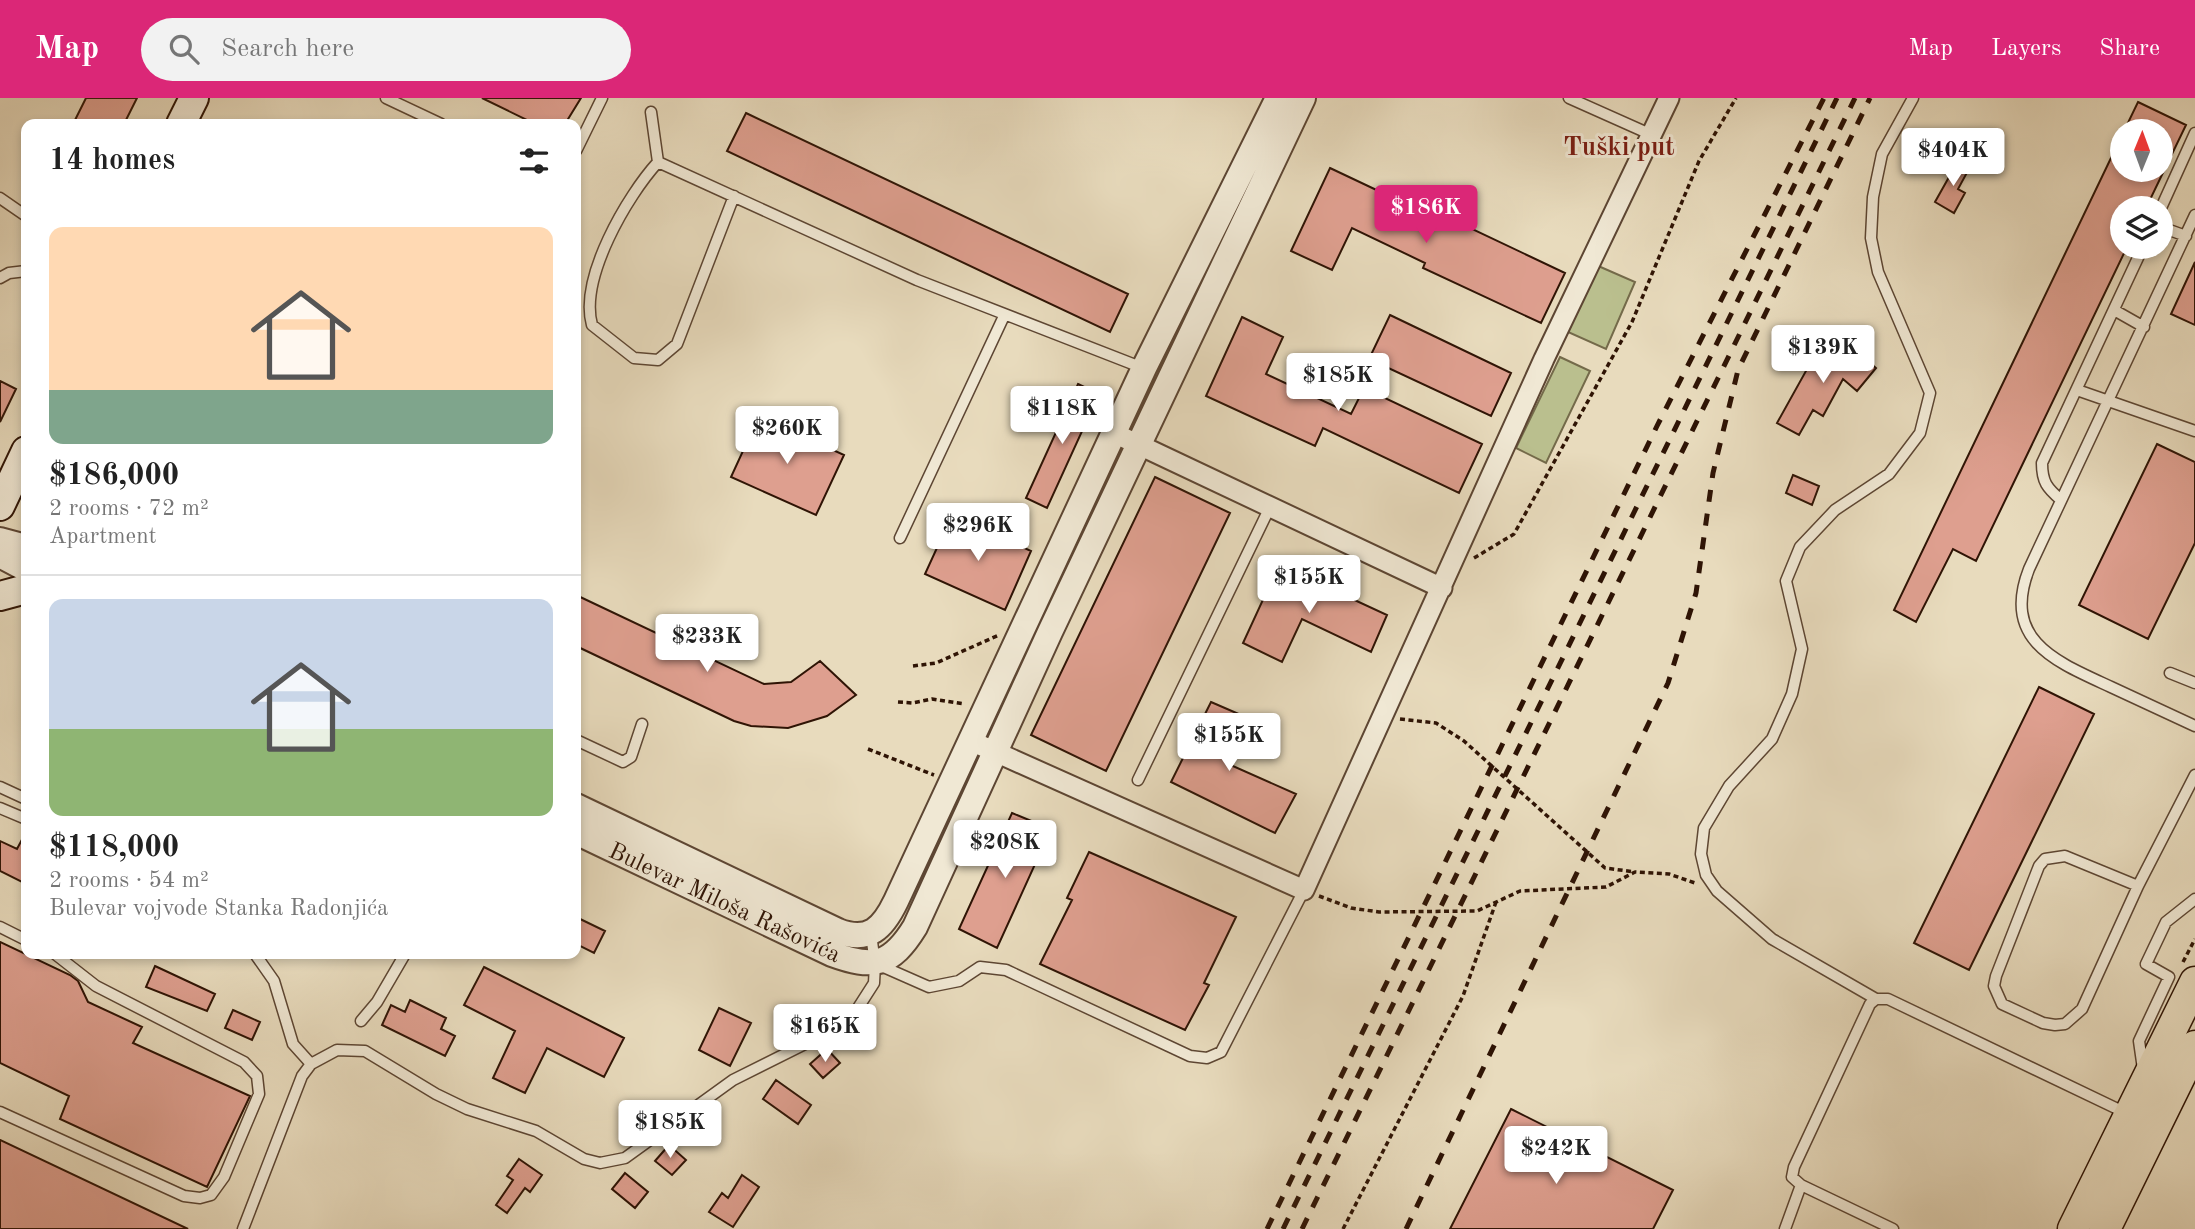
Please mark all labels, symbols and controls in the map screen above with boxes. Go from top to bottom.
search box [141,18,631,81]
icon: search [165,30,203,68]
text: Map [35,33,99,66]
text: Search here [221,36,354,62]
text: Map [1909,37,1953,61]
text: Layers [1991,37,2061,61]
text: Share [2099,37,2160,61]
north arrow [2110,119,2174,182]
map controls [2110,119,2173,259]
pin: $404K [1904,129,2002,188]
district label: Tuški put [1563,135,1675,161]
text: $404K [1917,139,1989,162]
icon: filters [515,142,553,180]
text: 14 homes [49,146,175,176]
pin: $186K [1377,186,1475,245]
text: $186K [1390,196,1462,219]
button: layers [2110,196,2173,259]
icon: home [238,272,364,398]
pin: $139K [1774,326,1872,385]
text: $139K [1787,336,1859,359]
pin: $185K [1289,354,1387,413]
text: $185K [1302,364,1374,387]
pin: $118K [1013,386,1111,446]
text: $118K [1026,397,1098,420]
pin: $260K [738,406,836,466]
text: $260K [751,417,823,440]
text: $186,000 [49,461,179,491]
text: 2 rooms · 72 m² [49,497,209,520]
pin: $296K [929,504,1027,563]
text: $296K [942,514,1014,537]
text: Apartment [49,525,157,548]
pin: $155K [1260,556,1358,615]
text: $155K [1273,566,1345,589]
pin: $233K [658,614,756,674]
text: $233K [671,625,743,648]
icon: home [238,644,364,770]
pin: $155K [1180,714,1278,773]
text: $155K [1193,724,1265,747]
pin: $208K [956,820,1054,880]
text: $208K [969,831,1041,854]
text: $118,000 [49,833,179,863]
street label: Bulevar Miloša Rašovića [604,839,844,968]
text: 2 rooms · 54 m² [49,869,209,892]
text: Bulevar vojvode Stanka Radonjića [49,897,388,920]
pin: $165K [776,1004,874,1064]
text: $165K [789,1015,861,1038]
pin: $185K [621,1100,719,1160]
text: $185K [634,1111,706,1134]
pin: $242K [1507,1126,1605,1186]
text: $242K [1520,1137,1592,1160]

